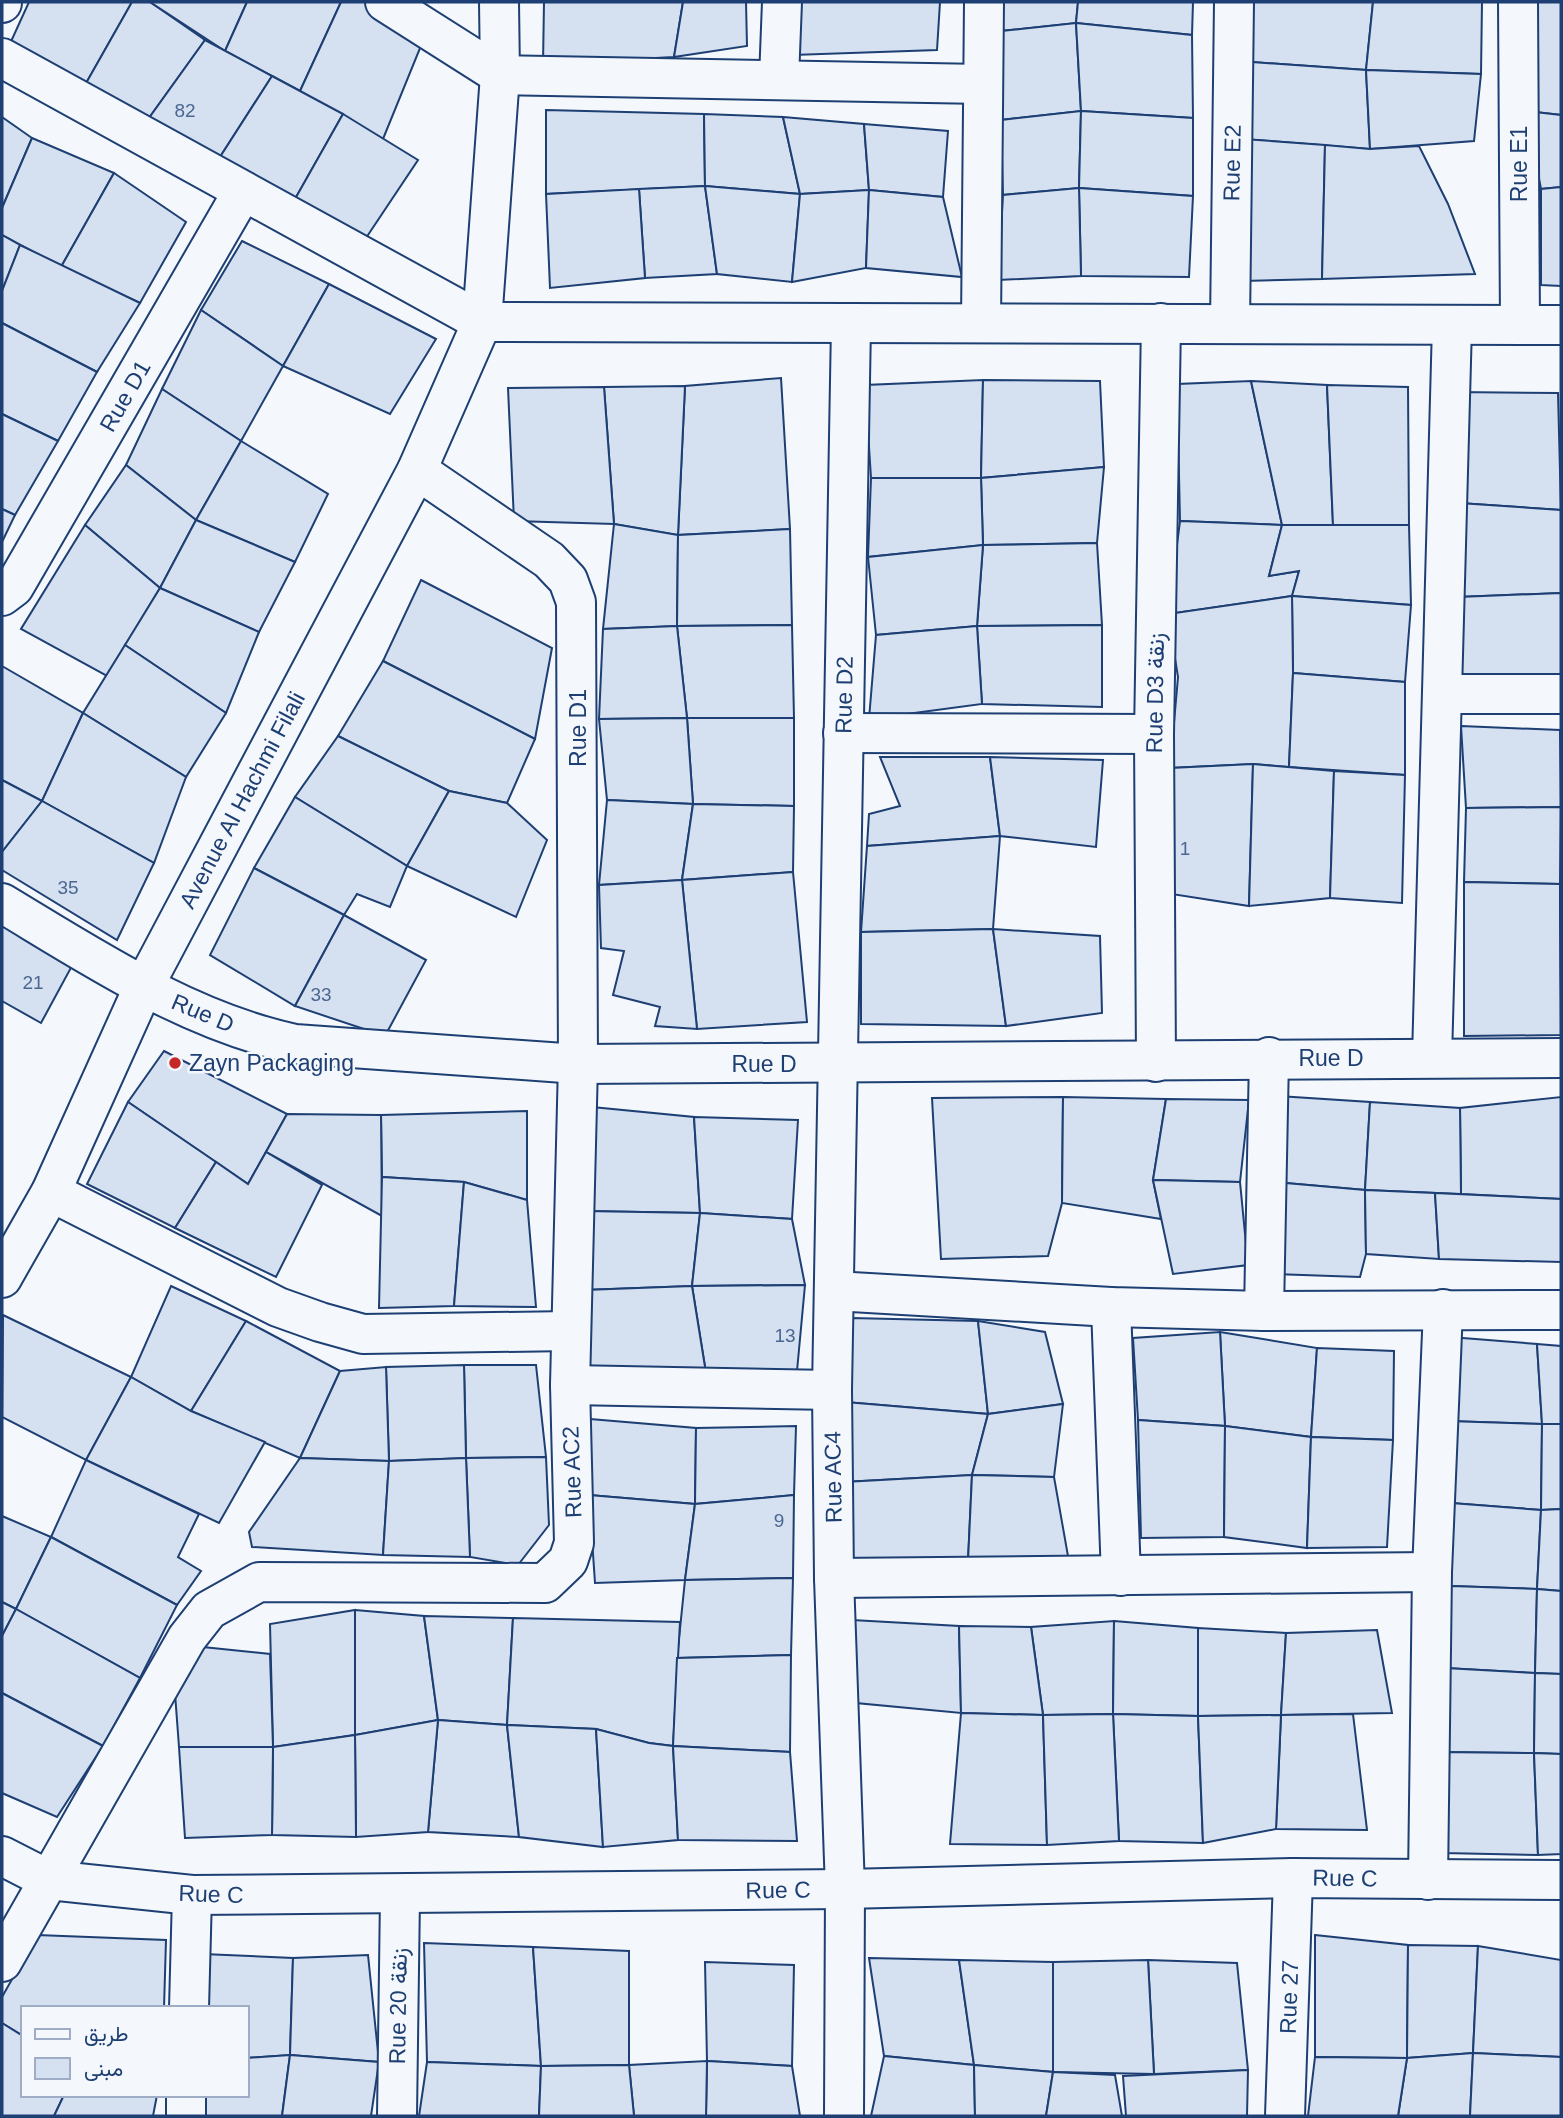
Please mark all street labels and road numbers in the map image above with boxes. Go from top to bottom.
street label: Rue E2 [1218,124,1246,202]
street label: Rue E1 [1506,126,1532,202]
street label: Rue D1 [94,356,156,436]
street label: Rue D3 زنقة [1141,632,1171,754]
street label: Rue D2 [830,656,858,734]
street label: Avenue Al Hachmi Filali [174,687,310,913]
street label: Rue D1 [565,689,591,767]
street label: Rue D [168,988,238,1038]
street label: Rue D [1298,1045,1364,1071]
street label: Rue D [731,1051,797,1077]
street label: Rue AC2 [557,1426,587,1518]
street label: Rue AC4 [819,1431,847,1523]
street label: Rue C [1312,1864,1378,1892]
street label: Rue C [745,1876,811,1904]
street label: Rue C [178,1880,244,1908]
street label: Rue 20 زنقة [384,1947,414,2065]
street label: Rue 27 [1275,1959,1303,2035]

